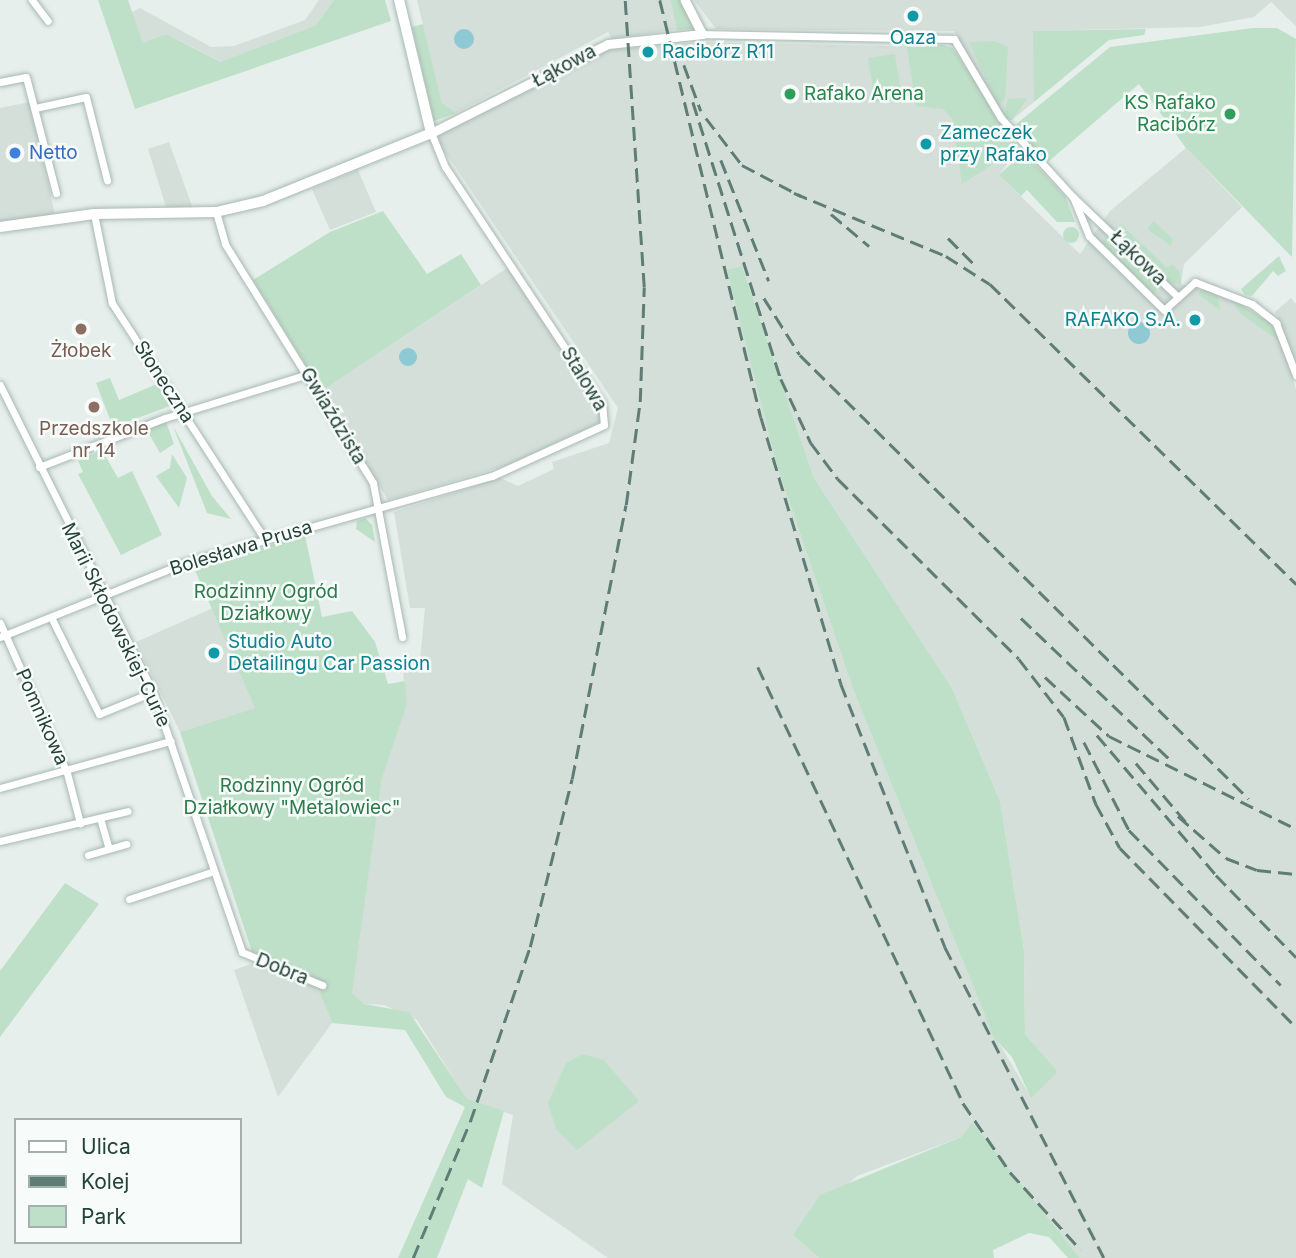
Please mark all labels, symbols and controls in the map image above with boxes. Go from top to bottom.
marker: Oaza [905,8,921,24]
place label: Oaza [890,27,936,49]
street label: Łąkowa [528,40,600,92]
place label: Racibórz R11 [662,41,774,63]
marker: Racibórz R11 [640,44,656,60]
place label: Rafako Arena [804,83,924,105]
marker: Rafako Arena [782,86,798,102]
place label: KS Rafako Racibórz [1124,92,1216,136]
marker: KS Rafako Racibórz [1222,106,1238,122]
place label: Zameczek przy Rafako [940,122,1047,166]
marker: Zameczek przy Rafako [918,136,934,152]
place label: Netto [29,142,78,164]
marker: Netto [7,145,23,161]
street label: Łąkowa [1105,226,1171,290]
place label: RAFAKO S.A. [1065,309,1181,331]
marker: RAFAKO S.A. [1187,312,1203,328]
marker: Żłobek [73,321,89,337]
street label: Słoneczna [129,337,199,427]
place label: Żłobek [50,340,112,362]
street label: Stalowa [556,343,612,415]
street label: Gwiaździsta [295,363,371,469]
marker: Przedszkole nr 14 [86,399,102,415]
place label: Przedszkole nr 14 [39,418,149,462]
street label: Bolesława Prusa [167,516,315,580]
street label: Marii Skłodowskiej-Curie [57,519,175,731]
park label: Rodzinny Ogród Działkowy [194,581,338,625]
place label: Studio Auto Detailingu Car Passion [228,631,430,675]
marker: Studio Auto Detailingu Car Passion [206,645,222,661]
street label: Pomnikowa [11,665,73,769]
park label: Rodzinny Ogród Działkowy "Metalowiec" [183,775,401,819]
street label: Dobra [252,948,312,990]
legend [14,1118,242,1244]
text: Ulica [81,1134,131,1159]
text: Kolej [81,1169,129,1194]
text: Park [81,1204,126,1229]

